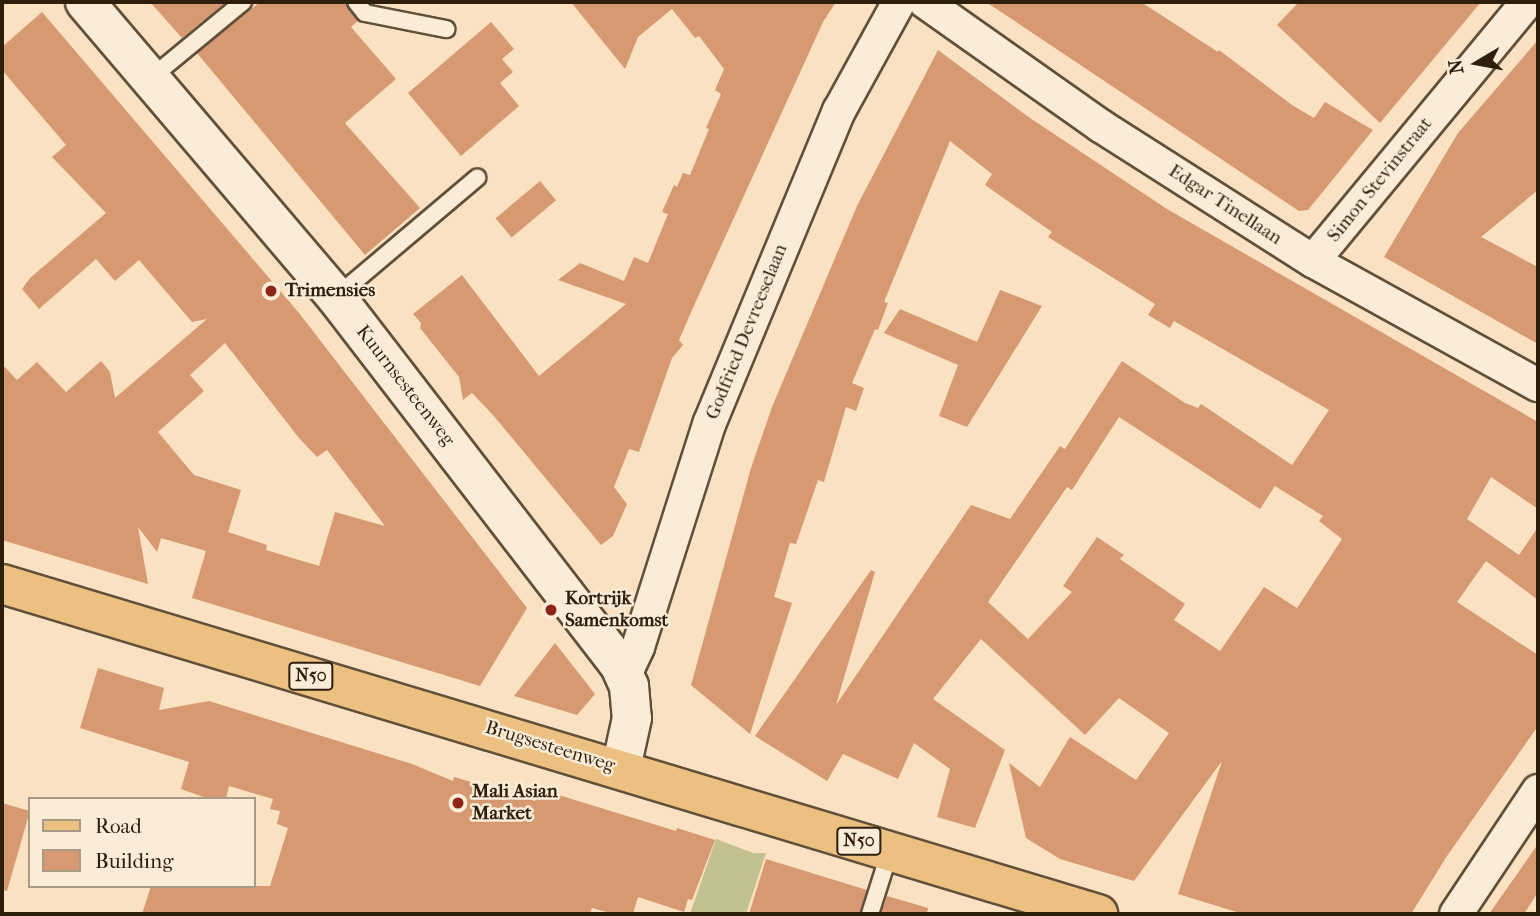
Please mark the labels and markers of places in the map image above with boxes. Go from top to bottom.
place label: Trimensies [285,280,375,302]
marker: Trimensies [263,283,279,299]
place label: Kortrijk Samenkomst [565,588,668,632]
marker: Kortrijk Samenkomst [543,602,559,618]
place label: Mali Asian Market [472,781,558,825]
marker: Mali Asian Market [450,795,466,811]

